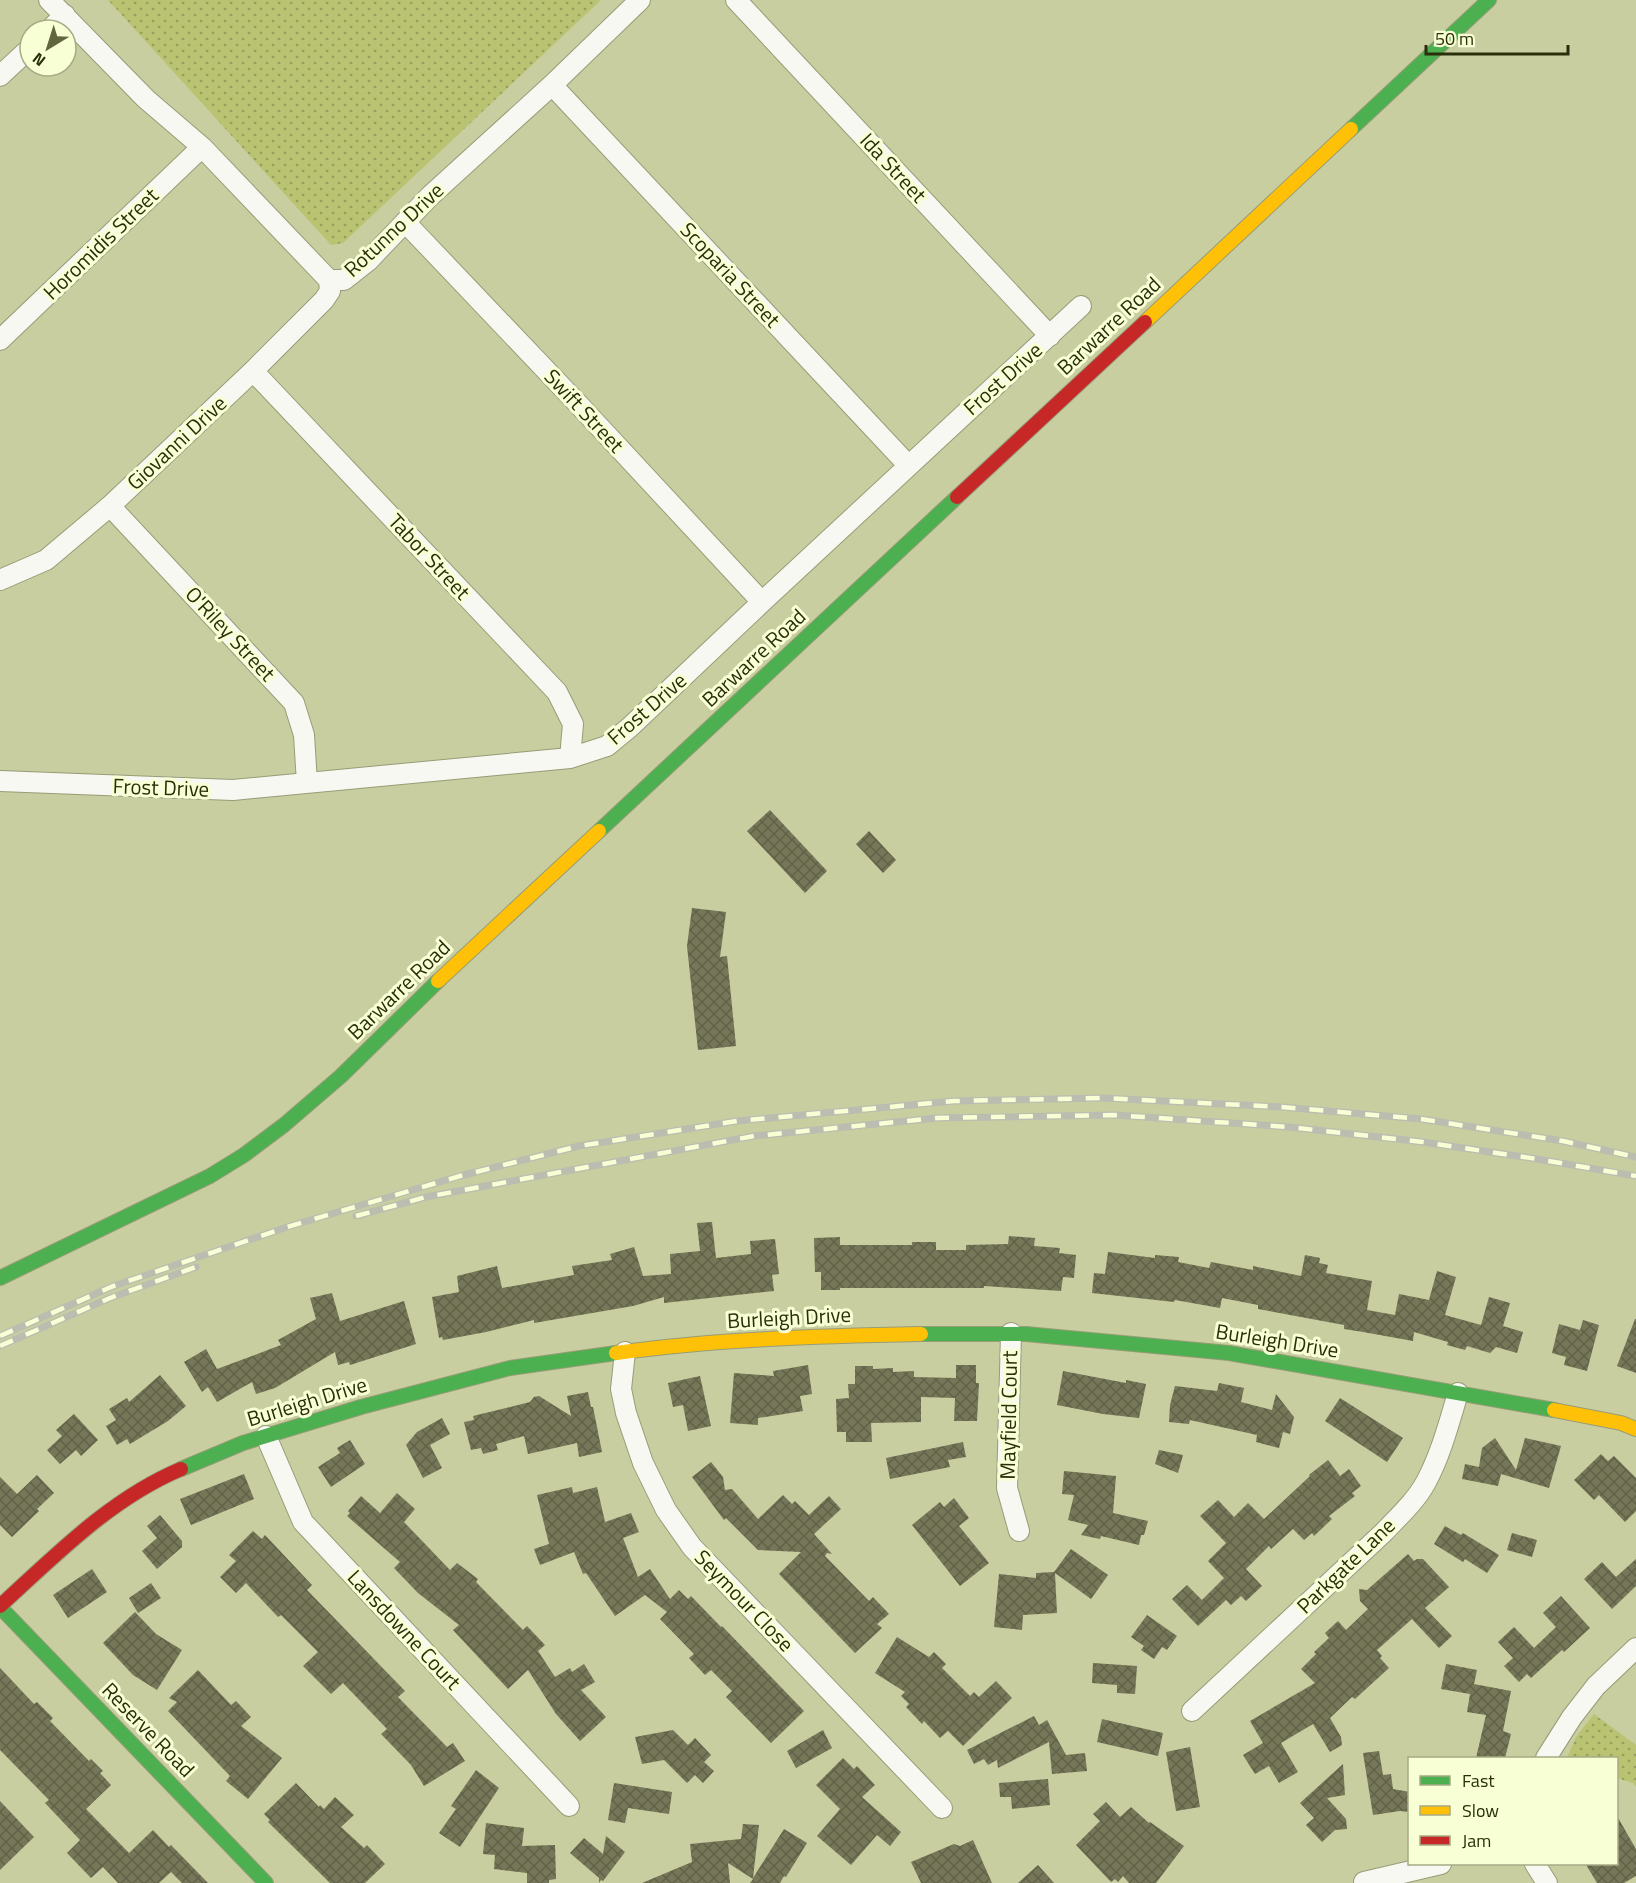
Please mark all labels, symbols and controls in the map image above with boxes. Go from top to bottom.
north arrow [18,18,78,78]
scale bar [1426,18,1568,56]
text: 50 m [1435,25,1474,52]
text: N [27,47,51,73]
street label: Ida Street [853,125,935,210]
street label: Rotunno Drive [336,174,450,284]
street label: Horomidis Street [35,179,166,307]
street label: Scoparia Street [673,214,789,335]
street label: Barwarre Road [1049,269,1168,382]
street label: Frost Drive [956,334,1049,422]
street label: Swift Street [537,361,633,460]
street label: Giovanni Drive [119,387,234,497]
street label: Tabor Street [381,506,479,607]
street label: O'Riley Street [178,579,284,689]
street label: Barwarre Road [694,601,813,714]
street label: Frost Drive [599,665,693,752]
street label: Frost Drive [112,769,210,805]
street label: Barwarre Road [340,932,457,1047]
street label: Burleigh Drive [726,1298,852,1336]
street label: Burleigh Drive [1213,1315,1341,1366]
street label: Mayfield Court [991,1350,1025,1480]
street label: Burleigh Drive [243,1368,371,1434]
street label: Parkgate Lane [1289,1510,1402,1621]
street label: Seymour Close [688,1542,802,1659]
street label: Lansdowne Court [340,1562,469,1697]
street label: Reserve Road [95,1674,202,1784]
legend [1408,1757,1618,1865]
text: Fast [1462,1767,1495,1794]
text: Slow [1462,1797,1499,1824]
text: Jam [1462,1827,1491,1854]

